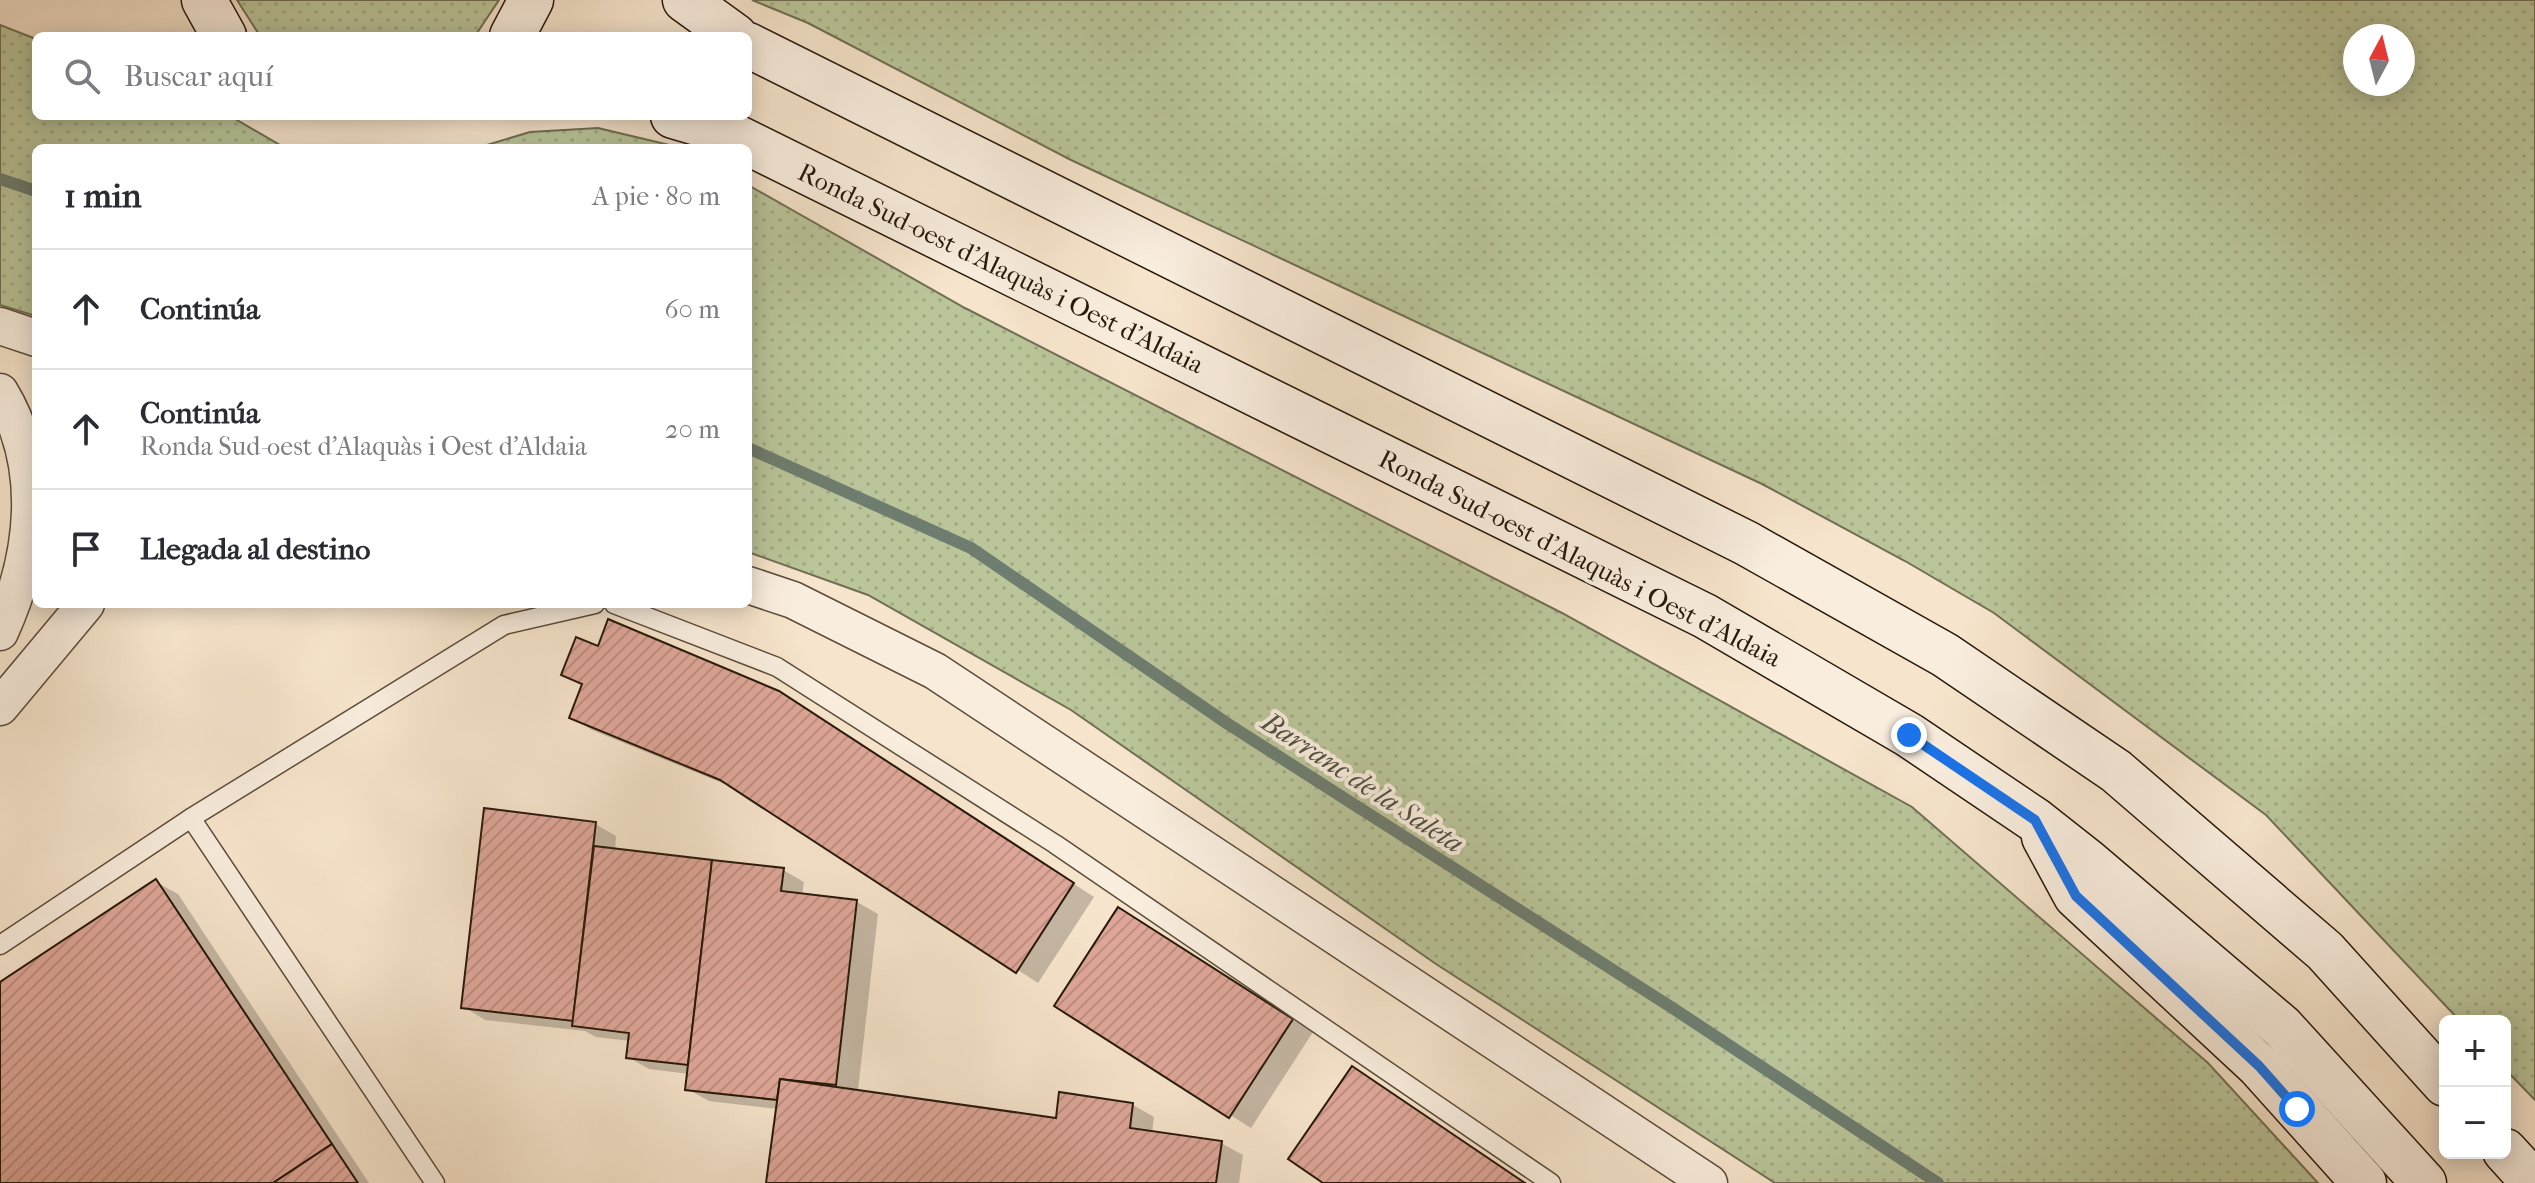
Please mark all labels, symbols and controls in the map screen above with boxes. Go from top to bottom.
north arrow [2343,24,2415,96]
search box [32,32,752,120]
icon: search [60,54,104,98]
text: Buscar aquí [124,59,273,94]
street label: Ronda Sud-oest d'Alaquàs i Oest d'Aldaia [793,157,1209,381]
text: 1 min [64,176,141,216]
text: A pie · 80 m [592,181,720,212]
icon: ahead [64,287,108,331]
text: Continúa [140,292,260,327]
text: 60 m [664,294,720,325]
text: Continúa [140,396,260,431]
icon: ahead [64,407,108,451]
text: 20 m [665,414,720,445]
text: Ronda Sud-oest d'Alaquàs i Oest d'Aldaia [140,431,587,462]
street label: Ronda Sud-oest d'Alaquàs i Oest d'Aldaia [1374,443,1787,674]
icon: arrive [64,527,108,571]
text: Llegada al destino [140,532,370,567]
water label: Barranc de la Saleta [1254,704,1470,860]
route end [1891,717,1927,753]
map controls [2439,1015,2511,1159]
button: + [2439,1015,2511,1087]
button: − [2439,1087,2511,1159]
route start [2279,1091,2315,1127]

